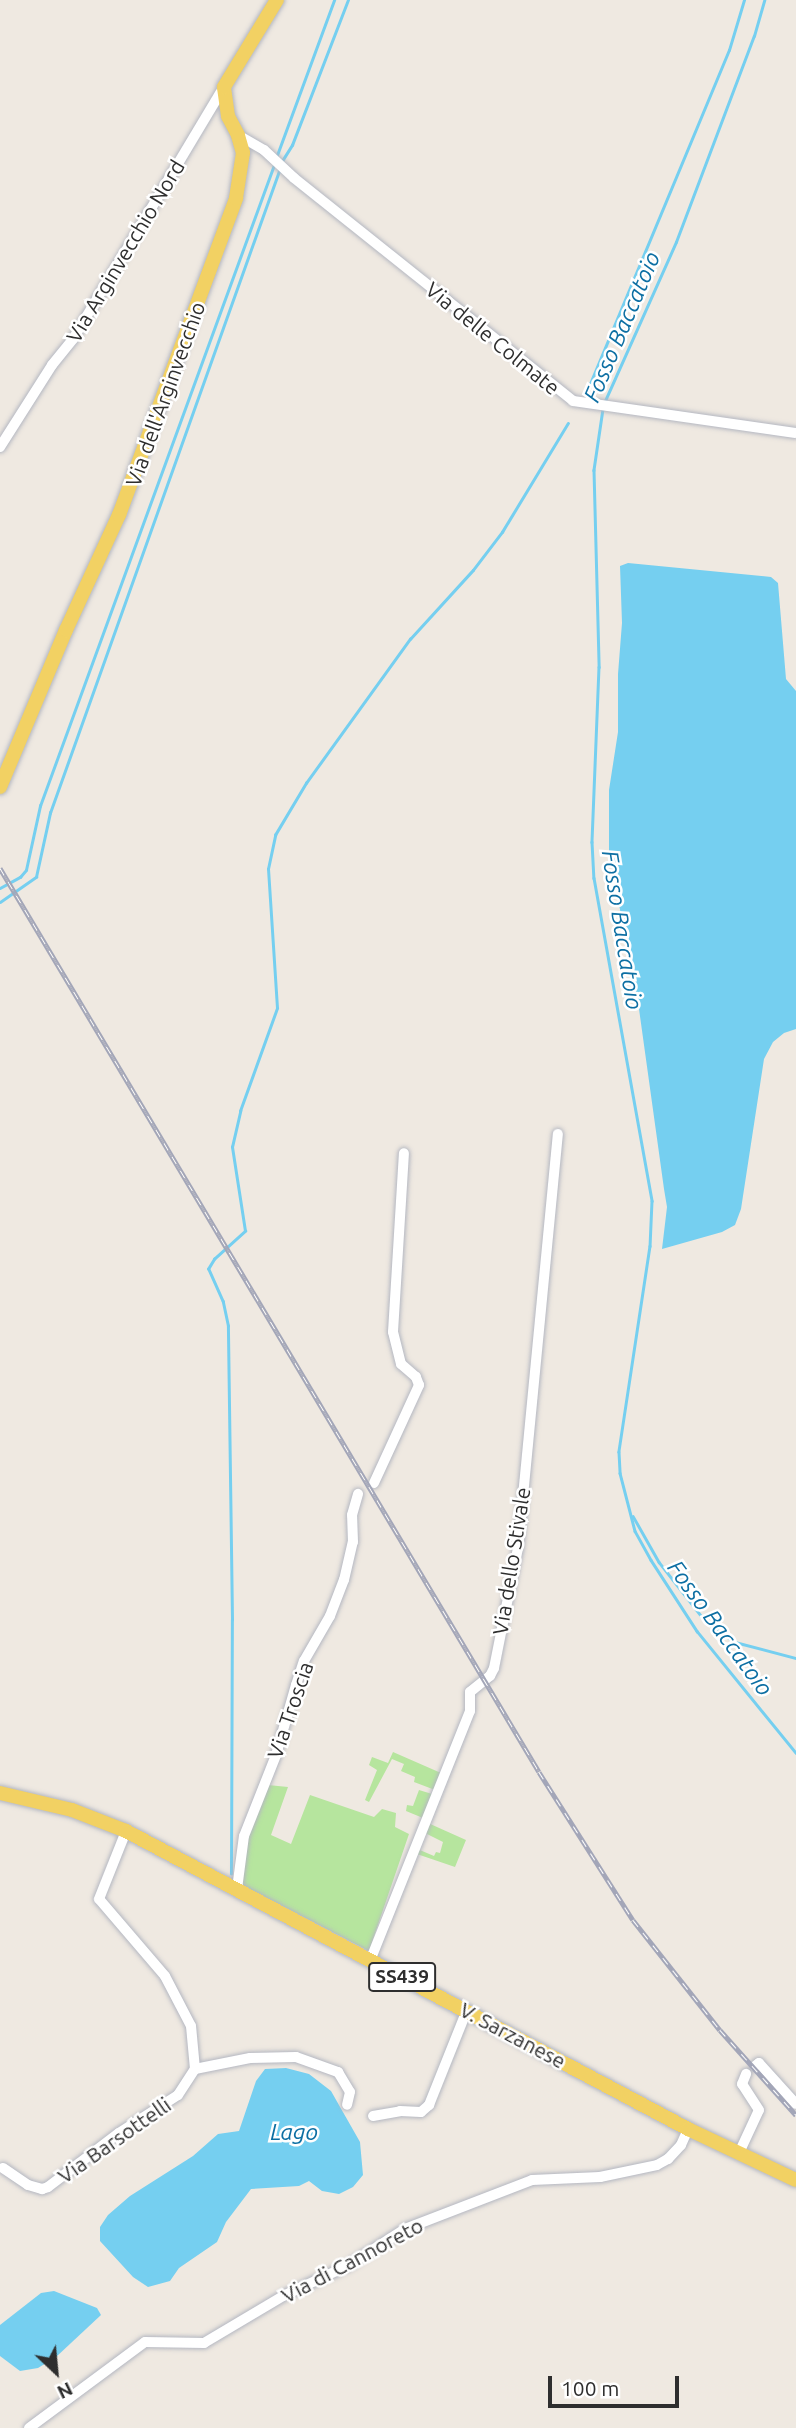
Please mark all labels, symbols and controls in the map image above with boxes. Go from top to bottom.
street label: Via Arginvecchio Nord [61,155,189,347]
water label: Fosso Baccatoio [578,248,666,406]
street label: Via delle Colmate [421,276,565,400]
street label: Via dell'Arginvecchio [120,298,210,490]
water label: Fosso Baccatoio [596,848,648,1012]
street label: Via dello Stivale [487,1485,535,1637]
water label: Fosso Baccatoio [662,1555,778,1701]
street label: Via Troscia [262,1658,318,1762]
road number: SS439 [367,1962,437,1993]
street label: V. Sarzanese [456,1997,570,2073]
street label: Via Barsottelli [53,2092,175,2188]
water label: Lago [270,2118,318,2146]
street label: Via di Cannoreto [277,2212,427,2308]
north arrow [21,2337,91,2407]
scale bar [551,2362,682,2406]
text: 100 m [561,2376,619,2400]
text: N [54,2378,76,2404]

